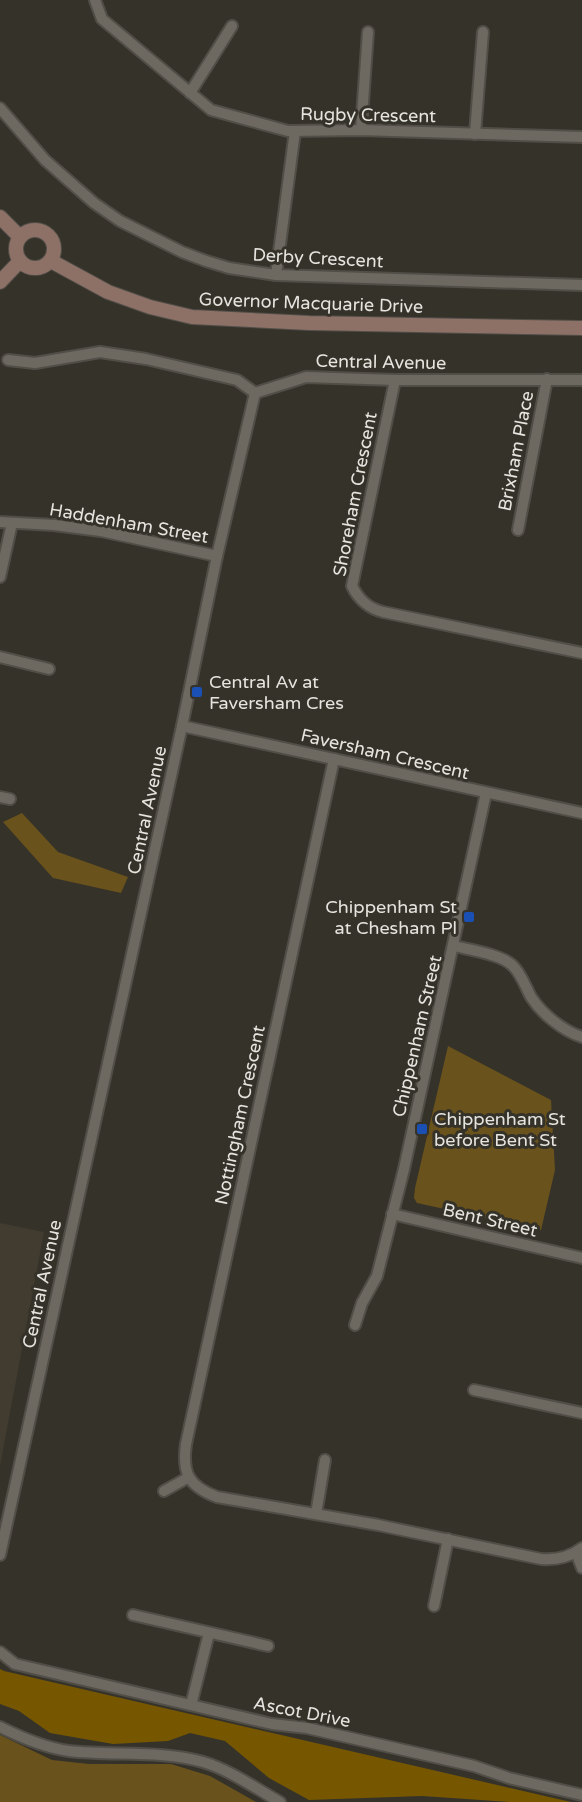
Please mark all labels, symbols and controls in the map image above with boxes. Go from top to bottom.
street label: Rugby Crescent [300,103,436,127]
street label: Derby Crescent [252,244,384,272]
street label: Governor Macquarie Drive [198,288,424,318]
street label: Central Avenue [315,350,447,374]
street label: Brixham Place [494,389,538,513]
street label: Shoreham Crescent [328,410,382,578]
street label: Haddenham Street [48,498,210,548]
place label: Central Av at Faversham Cres [209,671,344,714]
marker: Central Av at Faversham Cres [190,685,204,699]
street label: Faversham Crescent [299,724,471,784]
street label: Central Avenue [123,744,171,876]
place label: Chippenham St at Chesham Pl [325,896,457,939]
marker: Chippenham St at Chesham Pl [462,910,476,924]
street label: Chippenham Street [388,953,446,1119]
street label: Nottingham Crescent [210,1023,270,1207]
place label: Chippenham St before Bent St [434,1108,566,1151]
marker: Chippenham St before Bent St [415,1122,429,1136]
street label: Bent Street [441,1198,540,1242]
street label: Central Avenue [18,1218,66,1350]
street label: Ascot Drive [252,1692,352,1732]

